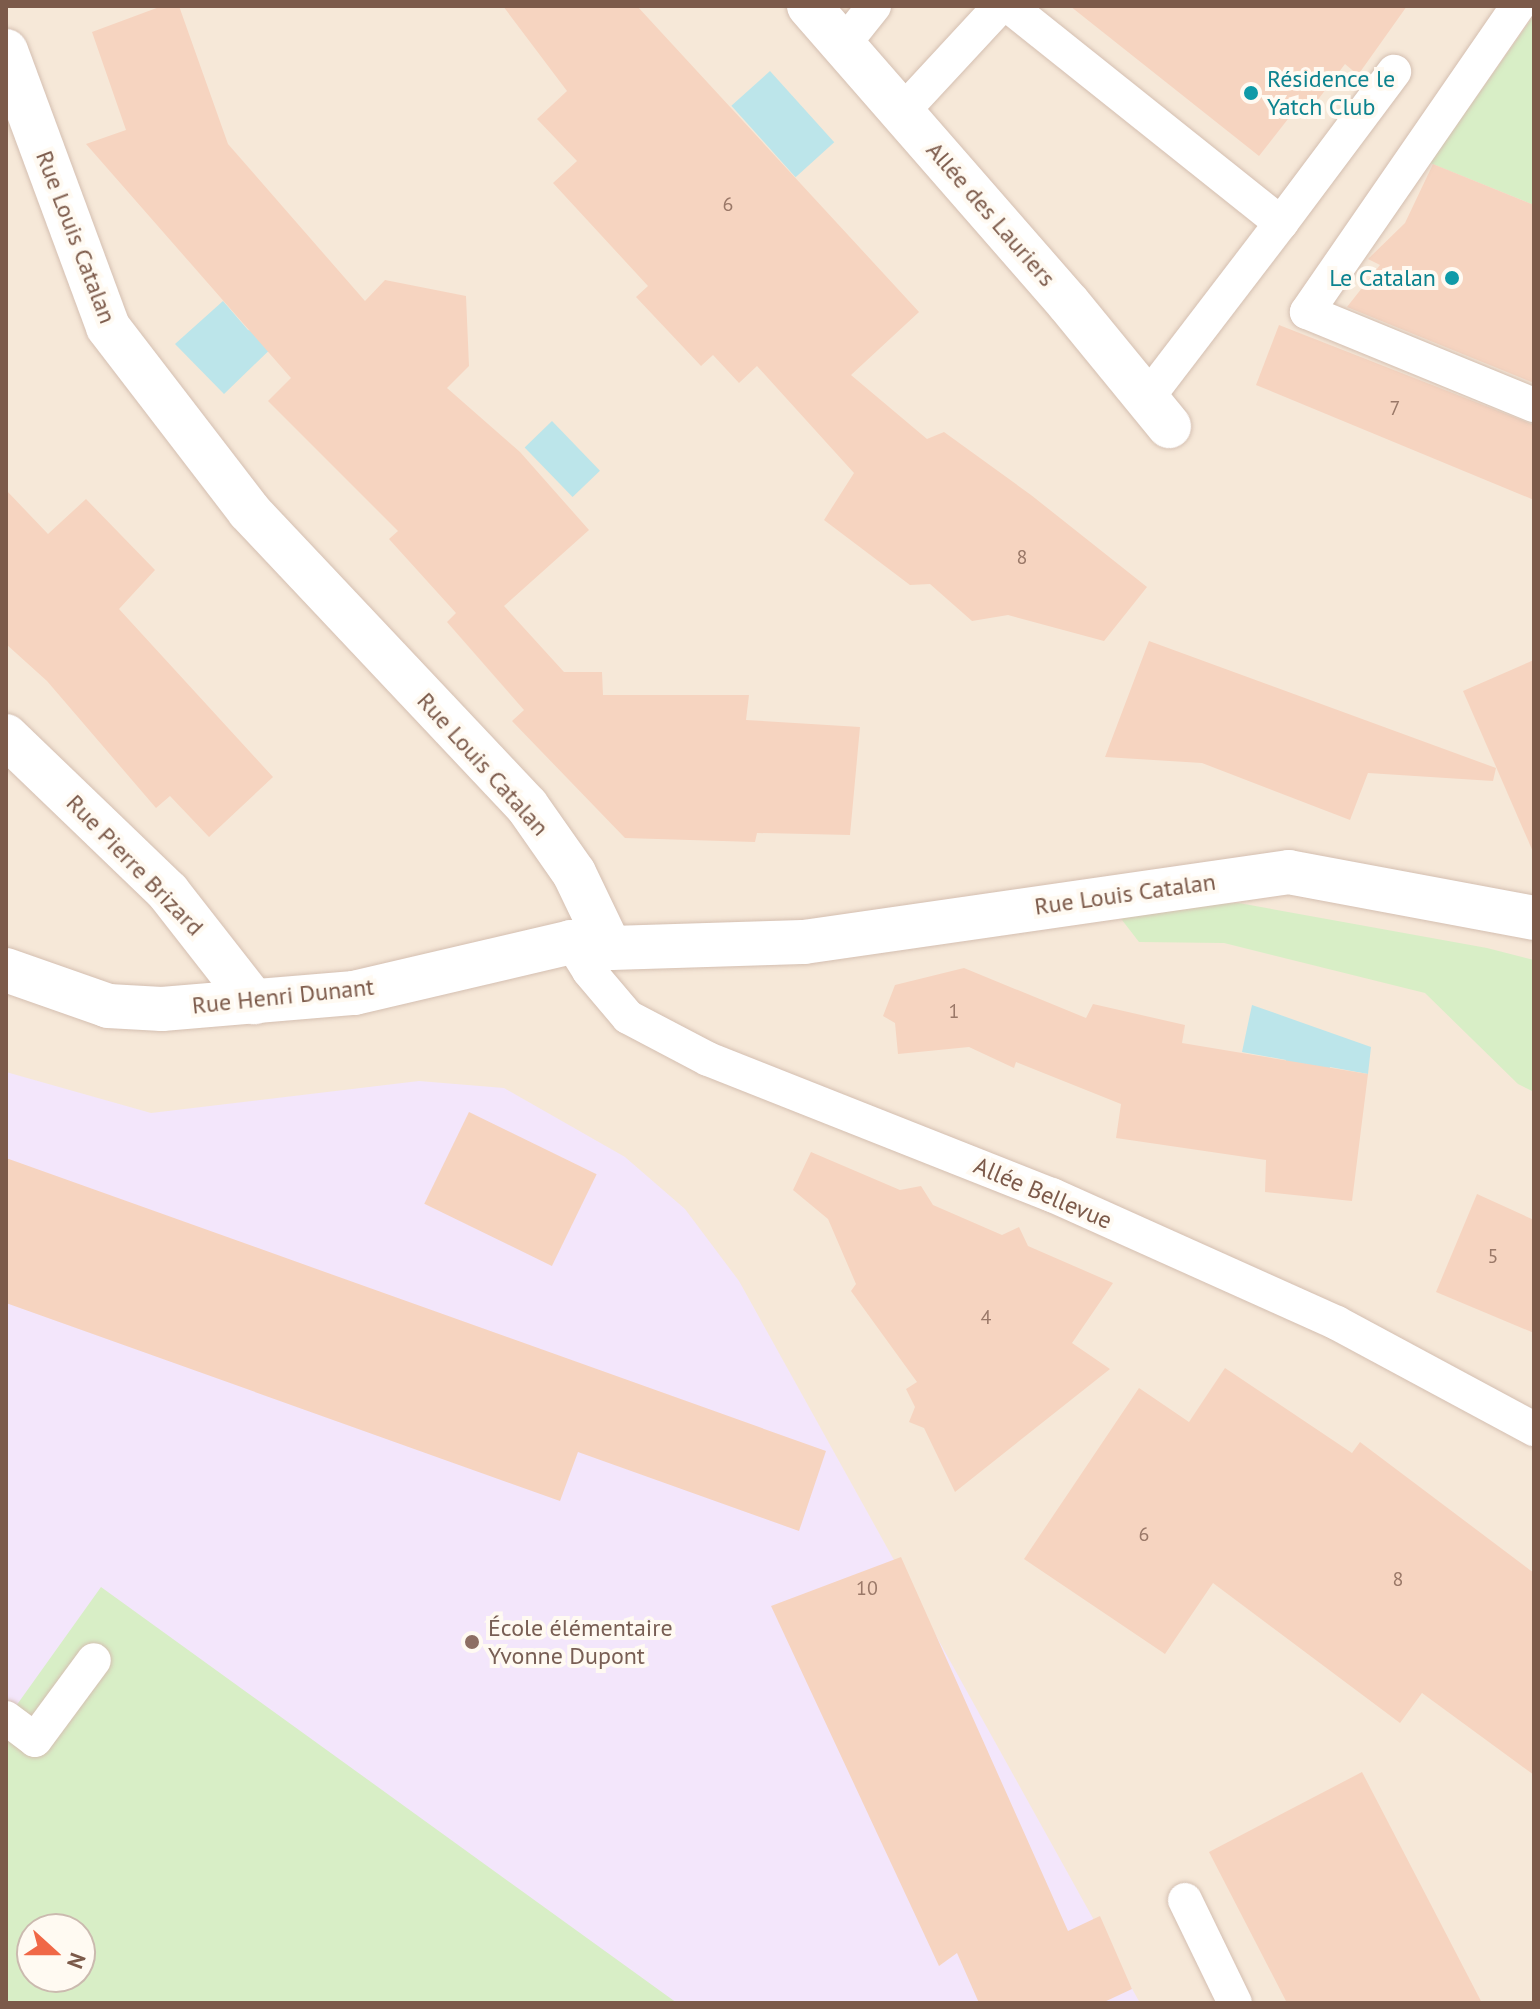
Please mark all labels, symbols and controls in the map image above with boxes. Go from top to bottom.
place label: Résidence le Yatch Club [1267,65,1395,121]
marker: Résidence le Yatch Club [1242,84,1260,102]
street label: Allée des Lauriers [920,136,1062,292]
street label: Rue Louis Catalan [30,147,122,327]
house number: 6 [723,192,733,216]
place label: Le Catalan [1329,264,1436,292]
marker: Le Catalan [1443,269,1461,287]
house number: 7 [1390,396,1400,420]
house number: 8 [1017,545,1027,569]
street label: Rue Louis Catalan [411,687,555,841]
street label: Rue Pierre Brizard [60,789,210,941]
street label: Rue Louis Catalan [1033,867,1217,921]
street label: Rue Henri Dunant [191,972,375,1020]
house number: 1 [949,999,959,1023]
street label: Allée Bellevue [970,1151,1116,1235]
house number: 5 [1488,1244,1498,1268]
house number: 4 [981,1305,991,1329]
house number: 6 [1139,1522,1149,1546]
house number: 8 [1393,1567,1403,1591]
house number: 10 [856,1576,878,1600]
place label: École élémentaire Yvonne Dupont [488,1614,673,1670]
marker: École élémentaire Yvonne Dupont [463,1633,481,1651]
north arrow [16,1913,96,1993]
text: N [61,1949,92,1973]

